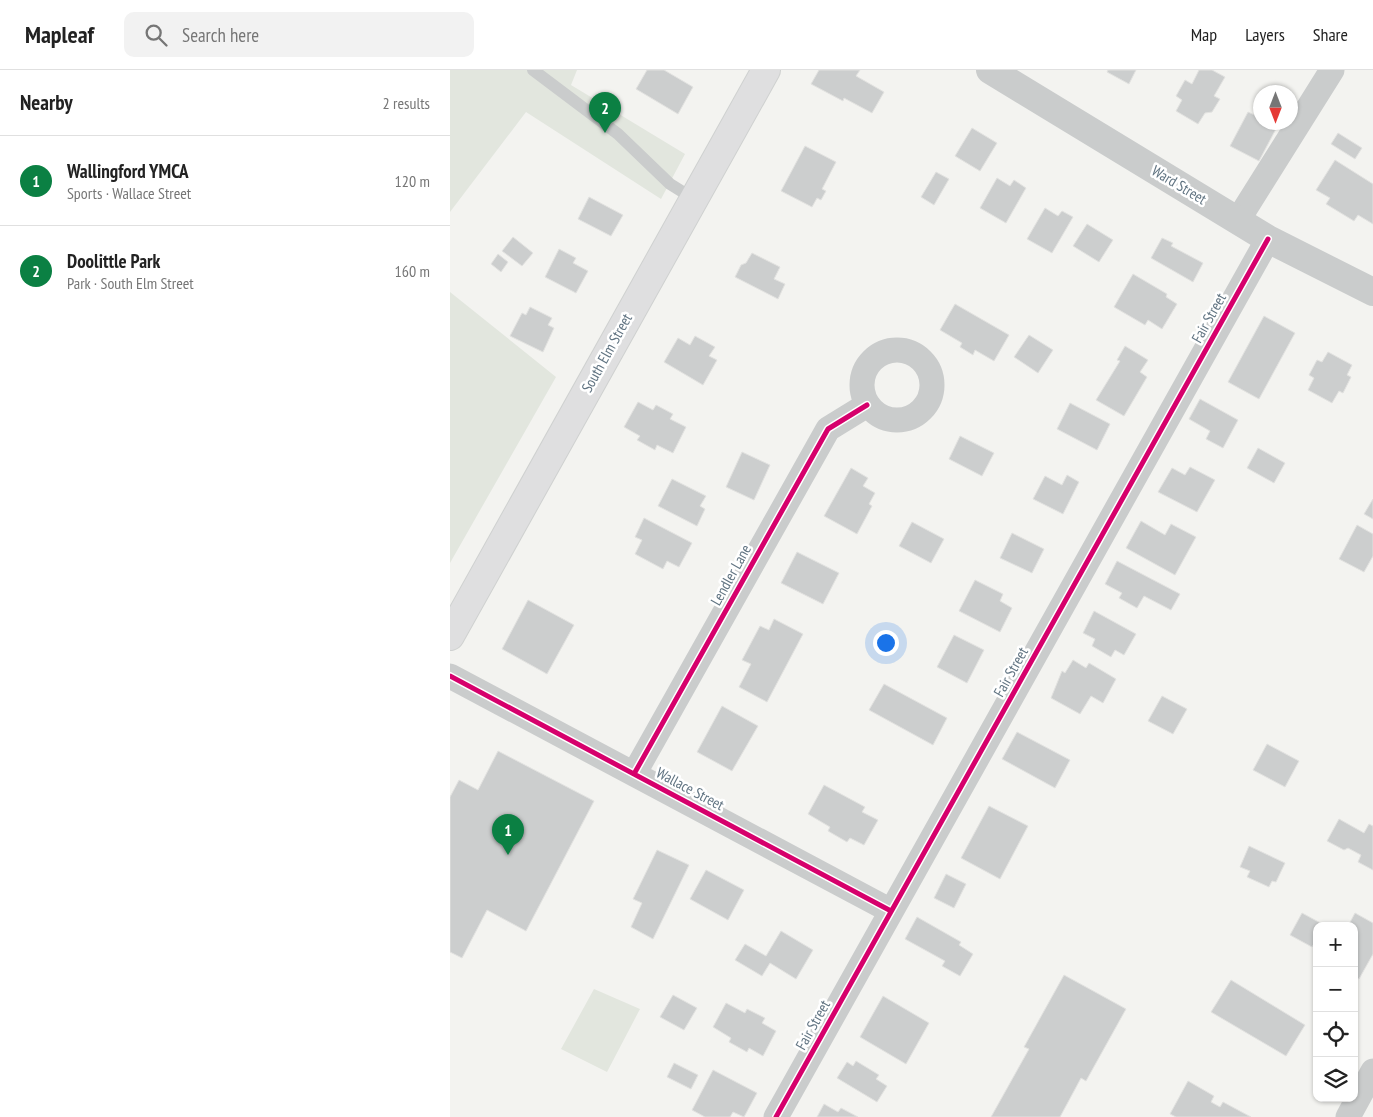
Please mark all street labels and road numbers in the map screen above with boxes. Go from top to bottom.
street label: Ward Street [1148,161,1210,208]
street label: Fair Street [1187,290,1230,346]
street label: South Elm Street [577,310,636,396]
street label: Lendler Lane [706,541,755,608]
street label: Fair Street [989,644,1032,700]
street label: Wallace Street [653,763,727,814]
street label: Fair Street [791,997,834,1053]

